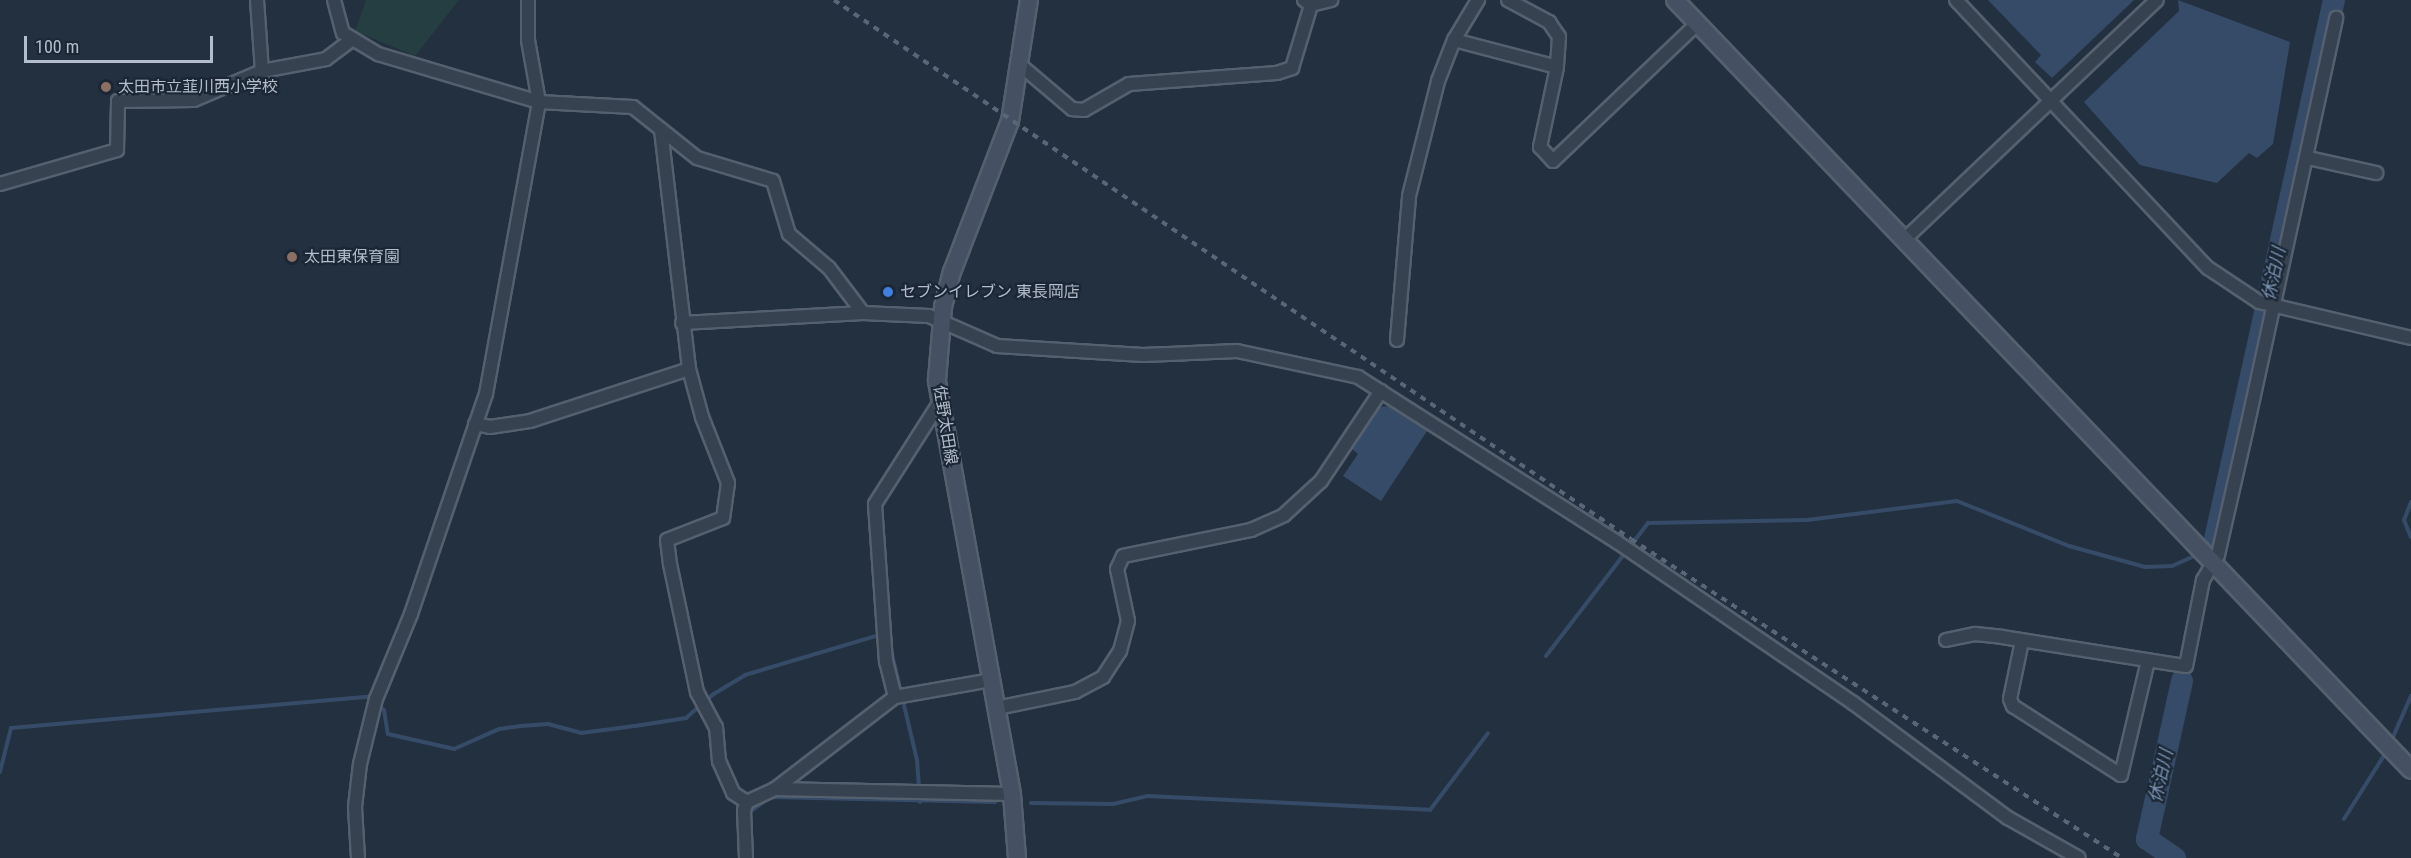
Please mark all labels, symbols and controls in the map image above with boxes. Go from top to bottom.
scale bar [27,24,216,62]
text: 100 m [35,36,79,57]
place label: 太田市立韮川西小学校 [118,77,278,97]
marker: 太田市立韮川西小学校 [99,80,113,94]
water label: 休泊川 [2258,245,2290,303]
place label: 太田東保育園 [304,247,400,267]
marker: 太田東保育園 [285,250,299,264]
place label: セブンイレブン 東長岡店 [900,282,1080,302]
marker: セブンイレブン 東長岡店 [881,285,895,299]
street label: 佐野太田線 [929,384,961,466]
water label: 休泊川 [2144,747,2178,805]

